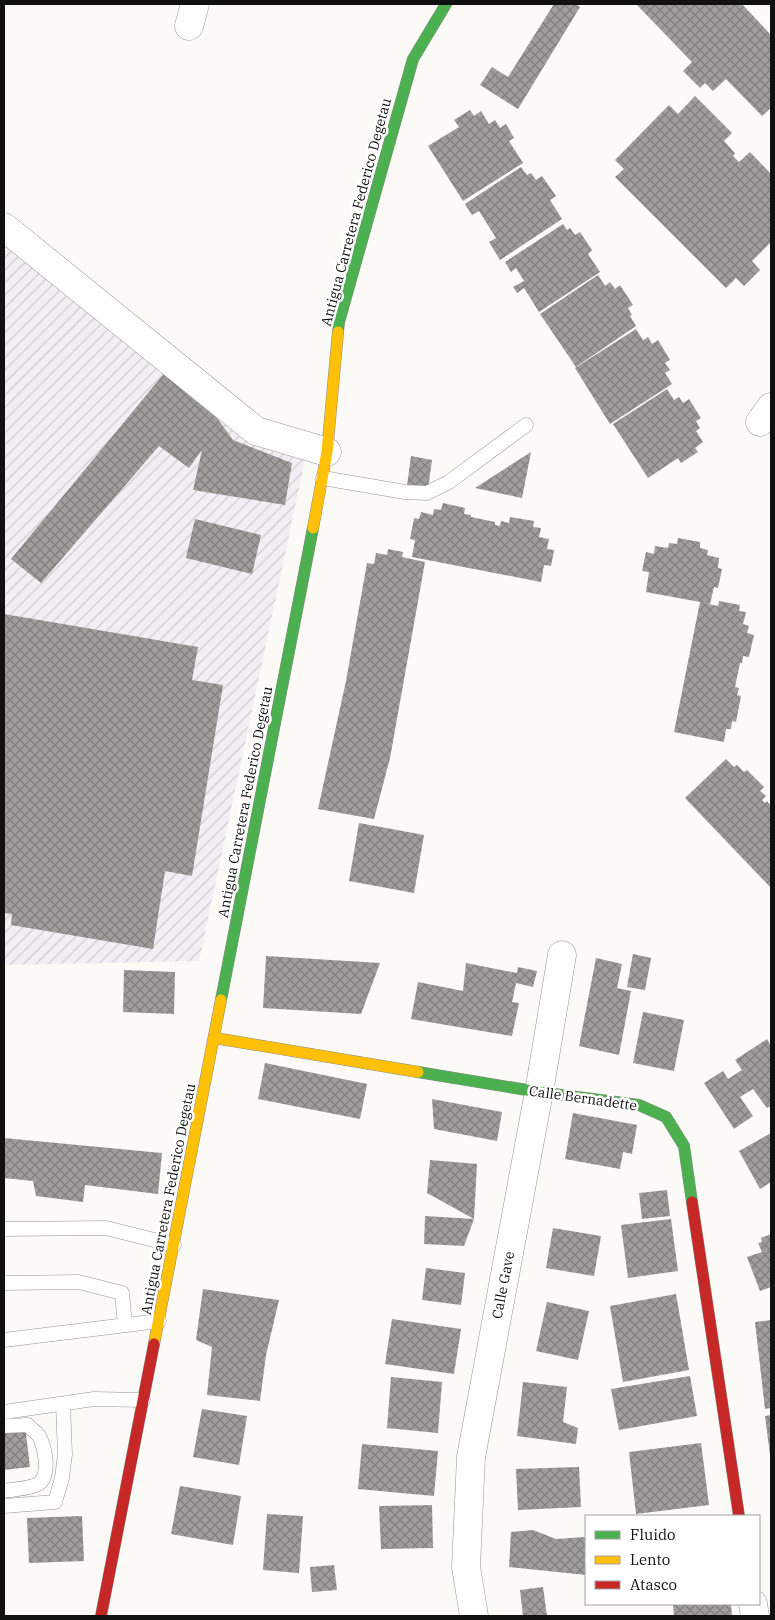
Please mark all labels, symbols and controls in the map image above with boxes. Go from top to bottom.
street label: Antigua Carretera Federico Degetau [317,96,395,328]
street label: Antigua Carretera Federico Degetau [214,684,276,919]
street label: Antigua Carretera Federico Degetau [137,1081,199,1316]
street label: Calle Bernadette [528,1082,638,1114]
street label: Calle Gave [488,1250,518,1320]
legend [585,1515,760,1605]
text: Fluido [630,1525,675,1544]
text: Lento [630,1550,670,1569]
text: Atasco [630,1575,677,1594]

